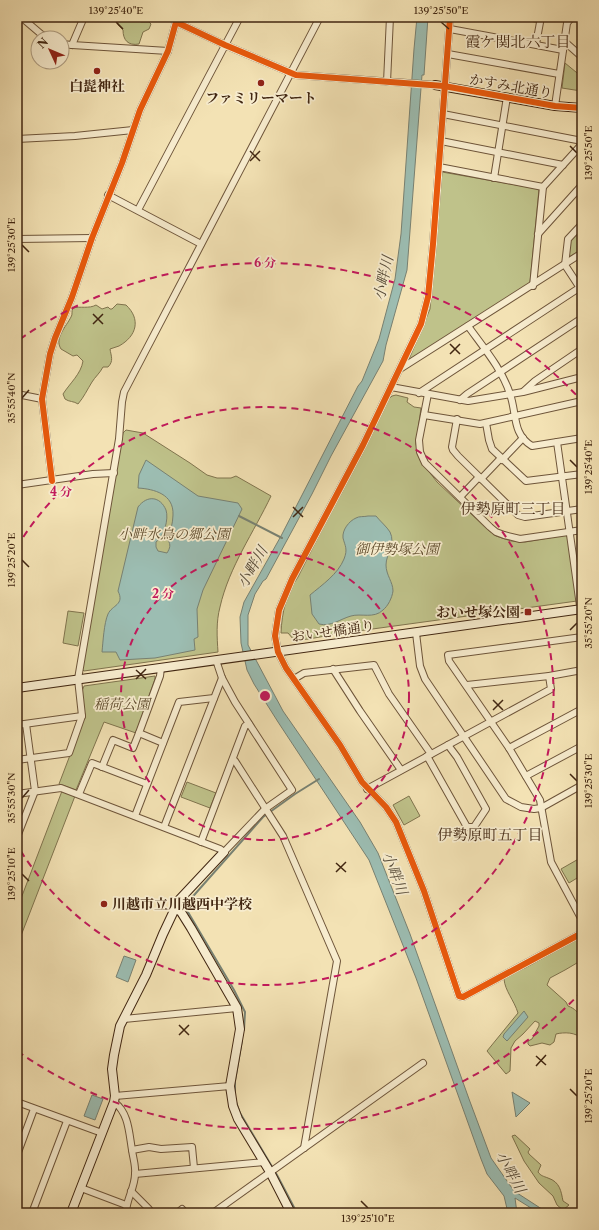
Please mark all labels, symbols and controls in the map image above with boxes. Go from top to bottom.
text: 139°25'40"E [89,4,143,17]
text: 139°25'50"E [414,4,468,17]
north arrow [30,30,70,70]
district label: 霞ケ関北六丁目 [465,32,571,51]
text: N [34,34,51,51]
marker: 白髭神社 [92,66,102,76]
street label: かすみ北通り [468,70,554,102]
place label: 白髭神社 [69,77,125,95]
marker: ファミリーマート [256,78,266,88]
place label: ファミリーマート [205,89,317,107]
text: 139°25'50"E [582,126,595,180]
text: 139°25'30"E [5,218,18,272]
water label: 小畔川 [369,252,397,302]
text: 6 分 [254,255,276,270]
text: 35°55'40"N [5,373,18,423]
text: 139°25'40"E [582,440,595,494]
text: 4 分 [50,484,72,499]
district label: 伊勢原町三丁目 [460,499,566,518]
park label: 小畔水鳥の郷公園 [118,525,232,543]
text: 139°25'20"E [5,532,18,587]
park label: 御伊勢塚公園 [355,540,441,558]
water label: 小畔川 [233,541,272,591]
text: 2 分 [152,586,174,601]
text: 35°55'20"N [582,597,595,649]
place label: おいせ塚公園 [436,603,520,621]
marker: おいせ塚公園 [523,607,533,617]
street label: おいせ橋通り [290,616,376,646]
centre of rings [258,689,272,703]
park label: 稲荷公園 [94,695,152,713]
text: 139°25'30"E [582,754,595,808]
text: 35°55'30"N [5,772,18,824]
district label: 伊勢原町五丁目 [437,825,543,844]
text: 139°25'10"E [5,847,18,901]
water label: 小畔川 [378,849,413,899]
place label: 川越市立川越西中学校 [112,895,252,913]
marker: 川越市立川越西中学校 [99,899,109,909]
text: 139°25'20"E [582,1068,595,1123]
water label: 小畔川 [492,1148,531,1198]
text: 139°25'10"E [341,1212,395,1225]

